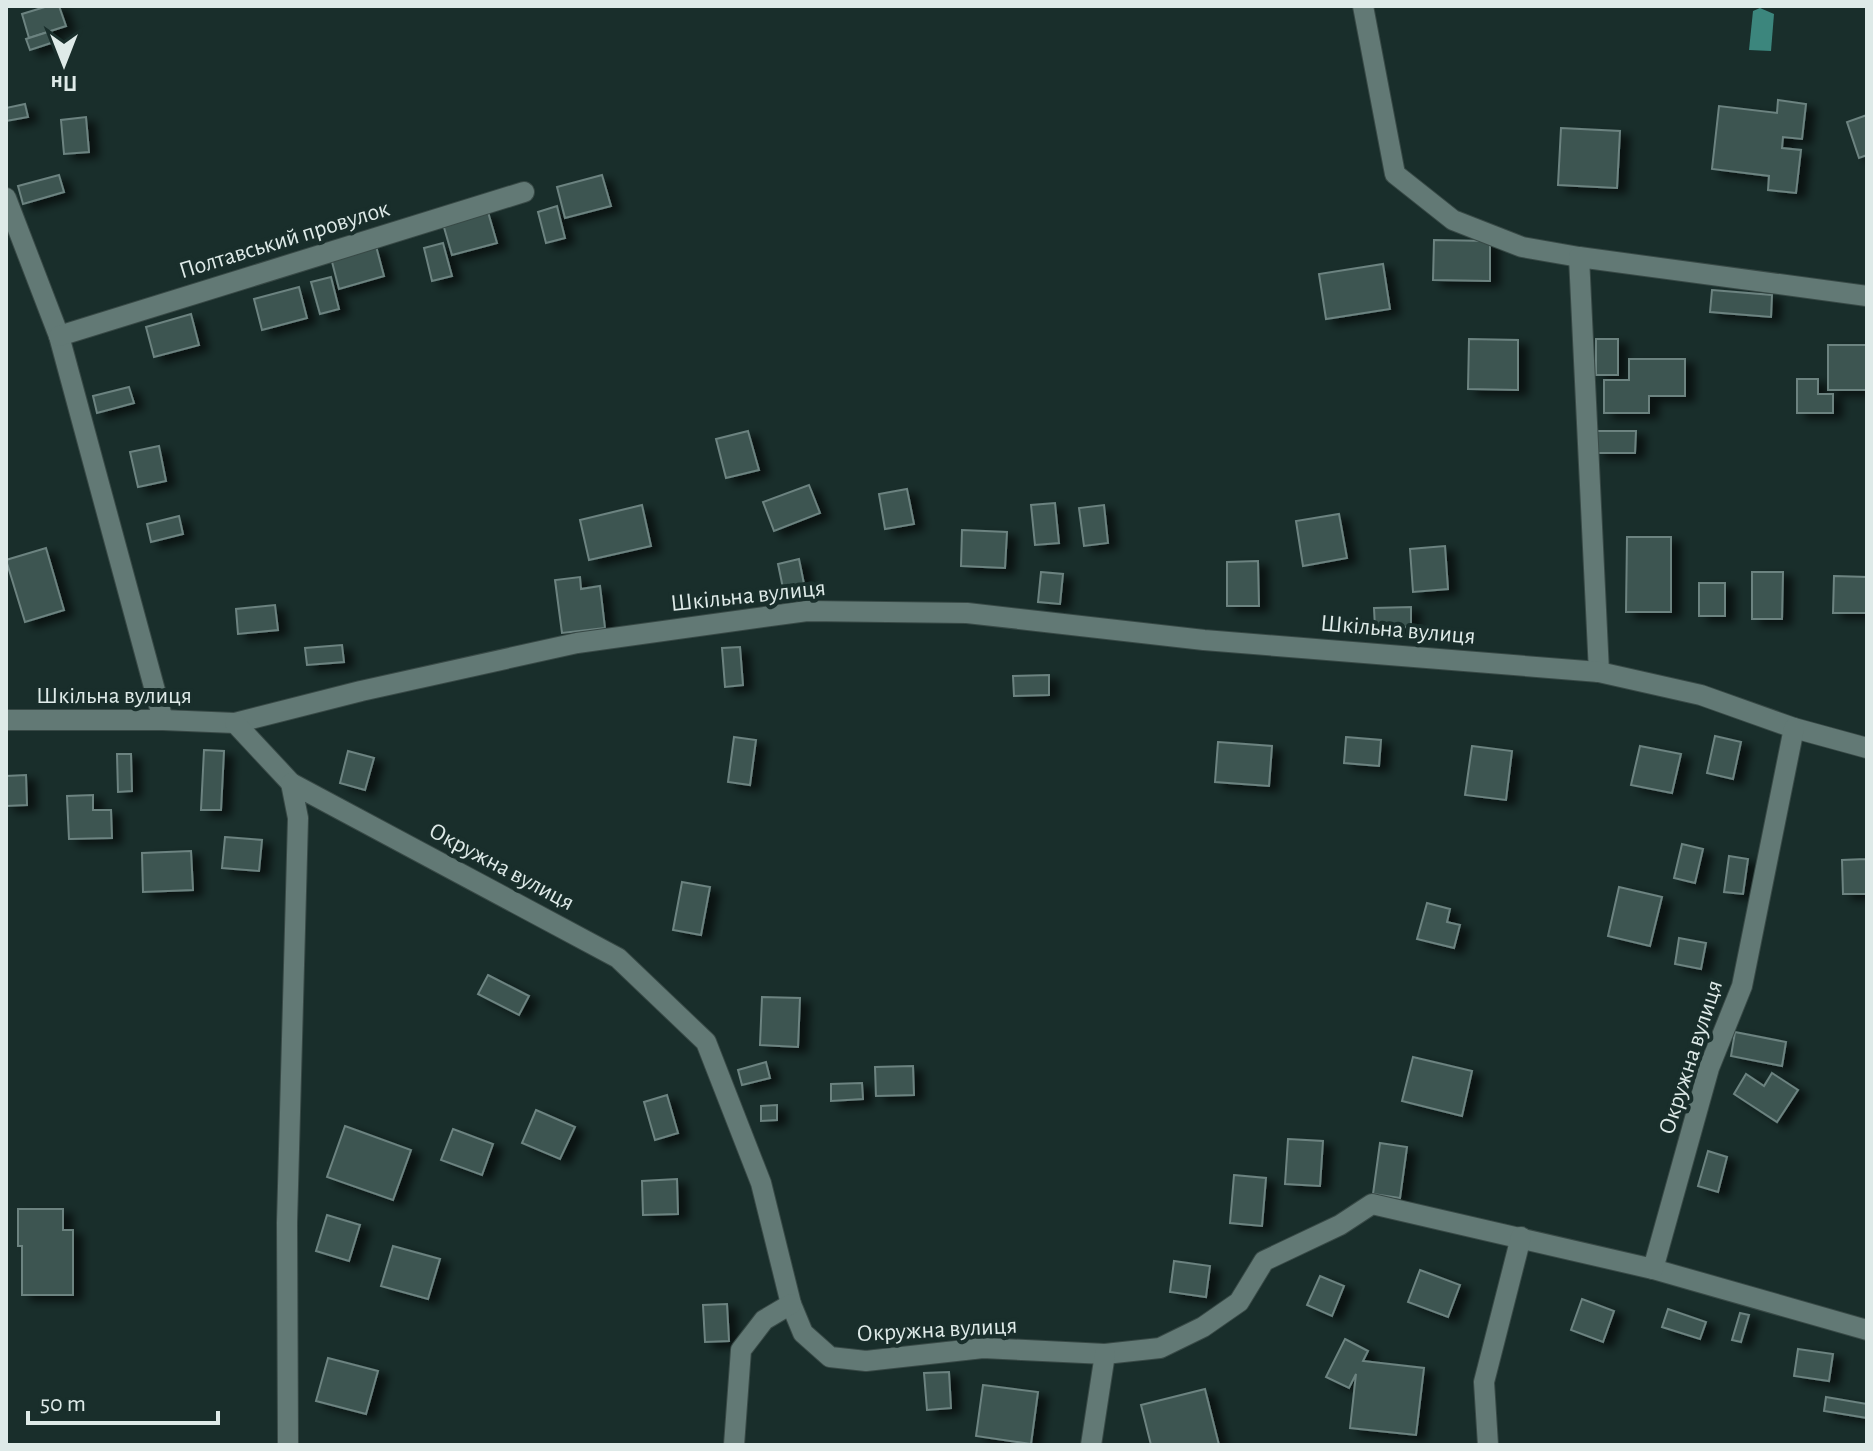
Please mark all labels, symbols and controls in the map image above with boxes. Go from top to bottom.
north arrow [24,24,104,104]
text: Пн [51,72,77,94]
street label: Полтавський провулок [176,197,392,283]
street label: Шкільна вулиця [669,576,827,616]
street label: Шкільна вулиця [1319,611,1477,649]
street label: Шкільна вулиця [36,684,192,708]
street label: Окружна вулиця [425,819,578,915]
street label: Окружна вулиця [1655,977,1727,1137]
street label: Окружна вулиця [856,1314,1018,1346]
scale bar [28,1375,218,1425]
text: 50 m [40,1392,86,1416]

